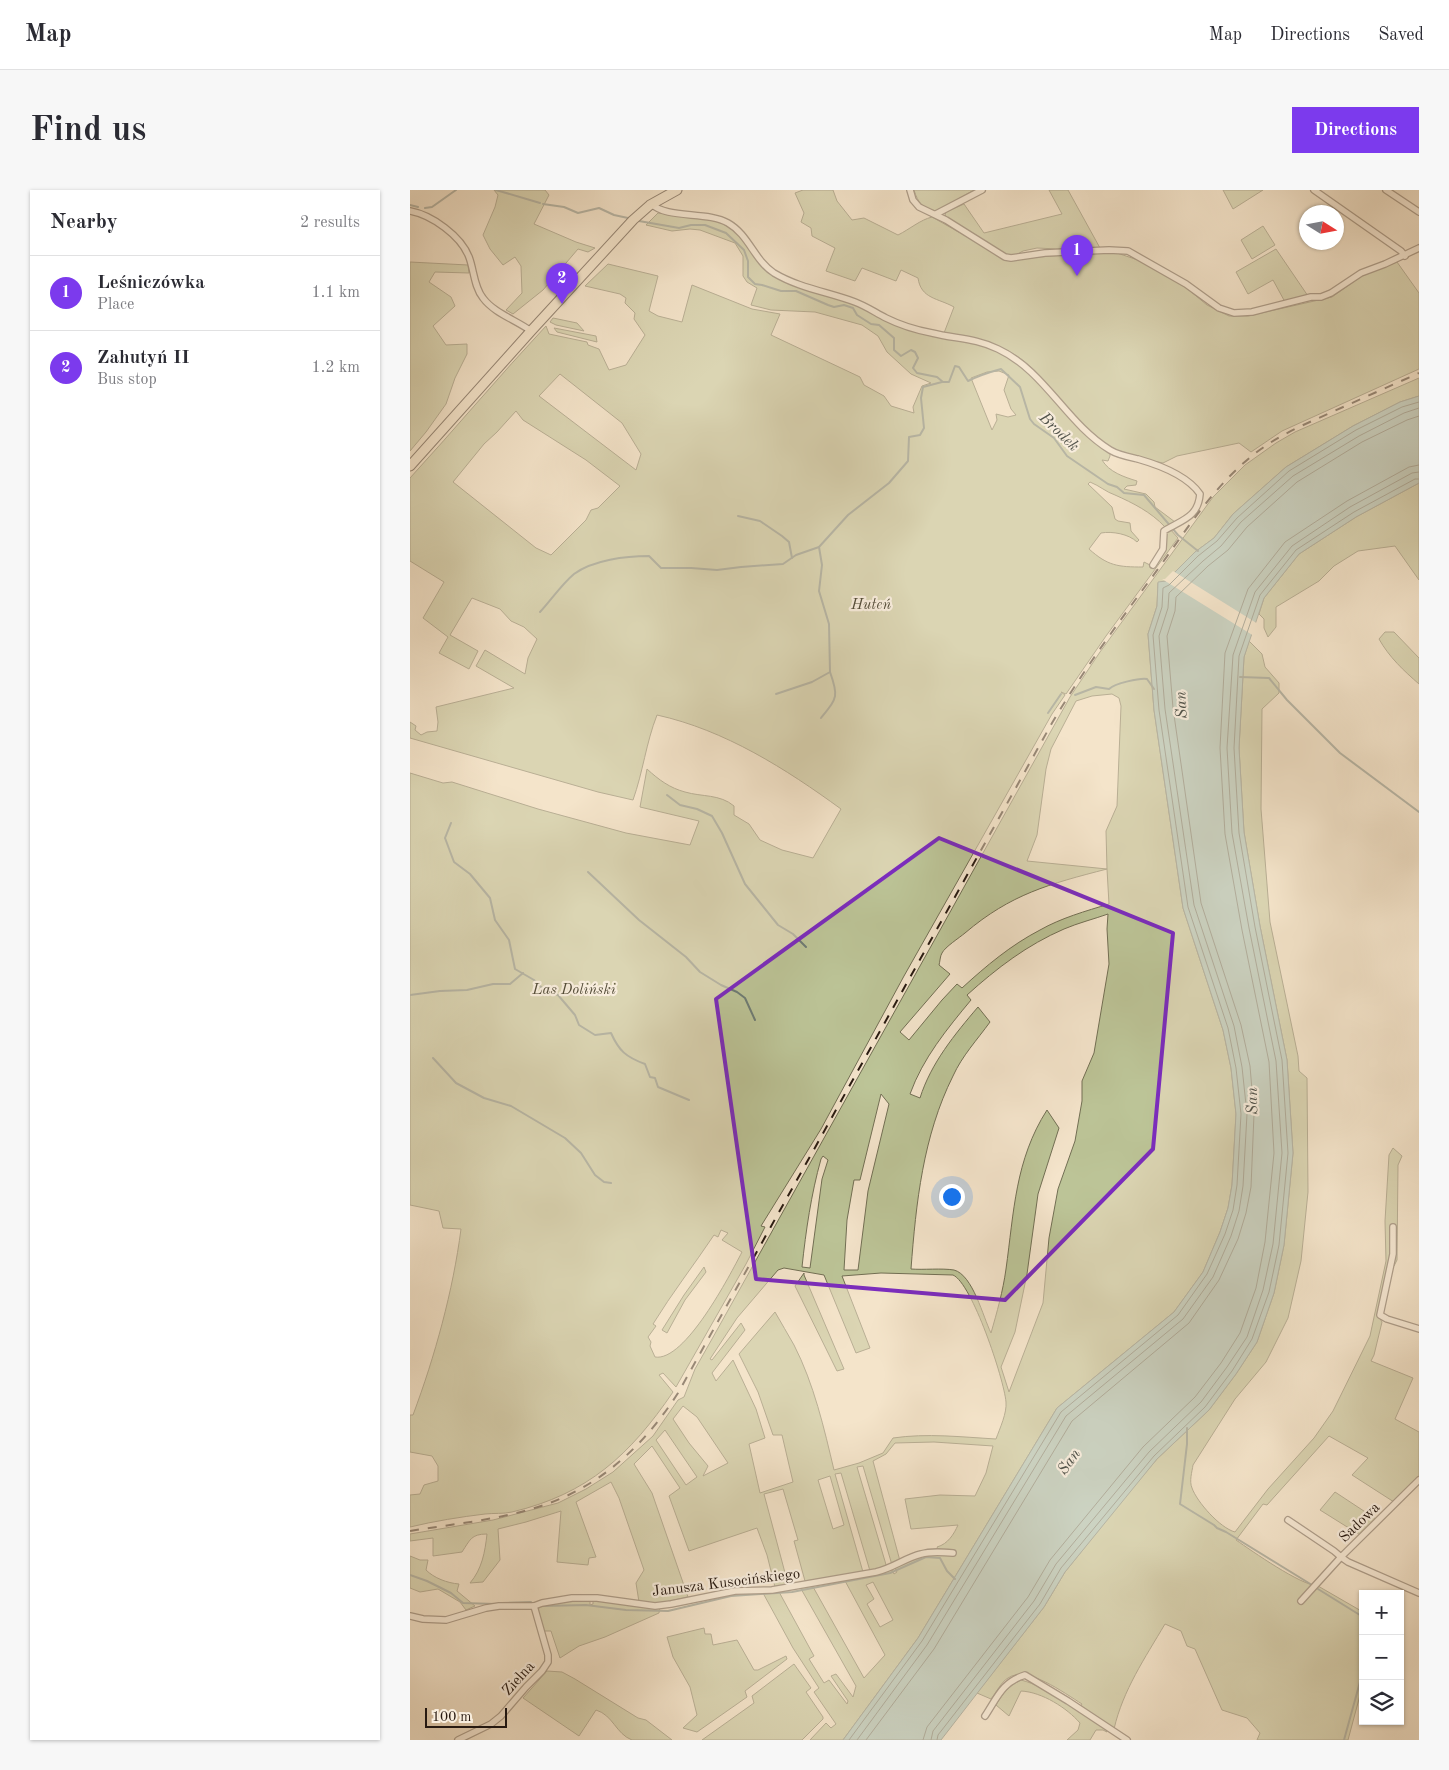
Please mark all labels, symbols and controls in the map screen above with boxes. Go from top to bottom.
text: Map [25,23,72,47]
text: Map [1209,26,1242,44]
text: Directions [1270,26,1350,44]
text: Saved [1378,26,1424,44]
button: Directions [1292,107,1419,153]
text: Find us [30,113,146,148]
north arrow [1299,205,1344,250]
text: Nearby [50,212,118,233]
text: 2 results [300,215,360,231]
pin: 1 [1061,235,1093,276]
pin: 2 [546,263,578,304]
text: Leśniczówka [97,274,205,293]
text: 1 [61,285,71,301]
text: 1.1 km [311,285,360,301]
text: Place [97,297,134,313]
text: Zahutyń II [97,349,190,368]
text: 2 [61,360,71,376]
text: 1.2 km [311,360,360,376]
text: Bus stop [97,372,157,388]
water label: Brodek [1035,409,1082,455]
park label: Huteń [850,598,891,613]
water label: San [1173,691,1191,719]
park label: Las Doliński [531,983,616,998]
water label: San [1245,1087,1261,1115]
your location [939,1184,965,1210]
water label: San [1055,1446,1084,1478]
street label: Sadowa [1337,1500,1384,1546]
street label: Janusza Kusocińskiego [651,1567,801,1600]
map controls [1359,1590,1404,1725]
button: + [1359,1590,1404,1635]
button: − [1359,1635,1404,1680]
street label: Zielna [500,1659,539,1699]
button: layers [1359,1680,1404,1725]
scale bar [425,1705,508,1728]
text: 100 m [432,1710,471,1724]

